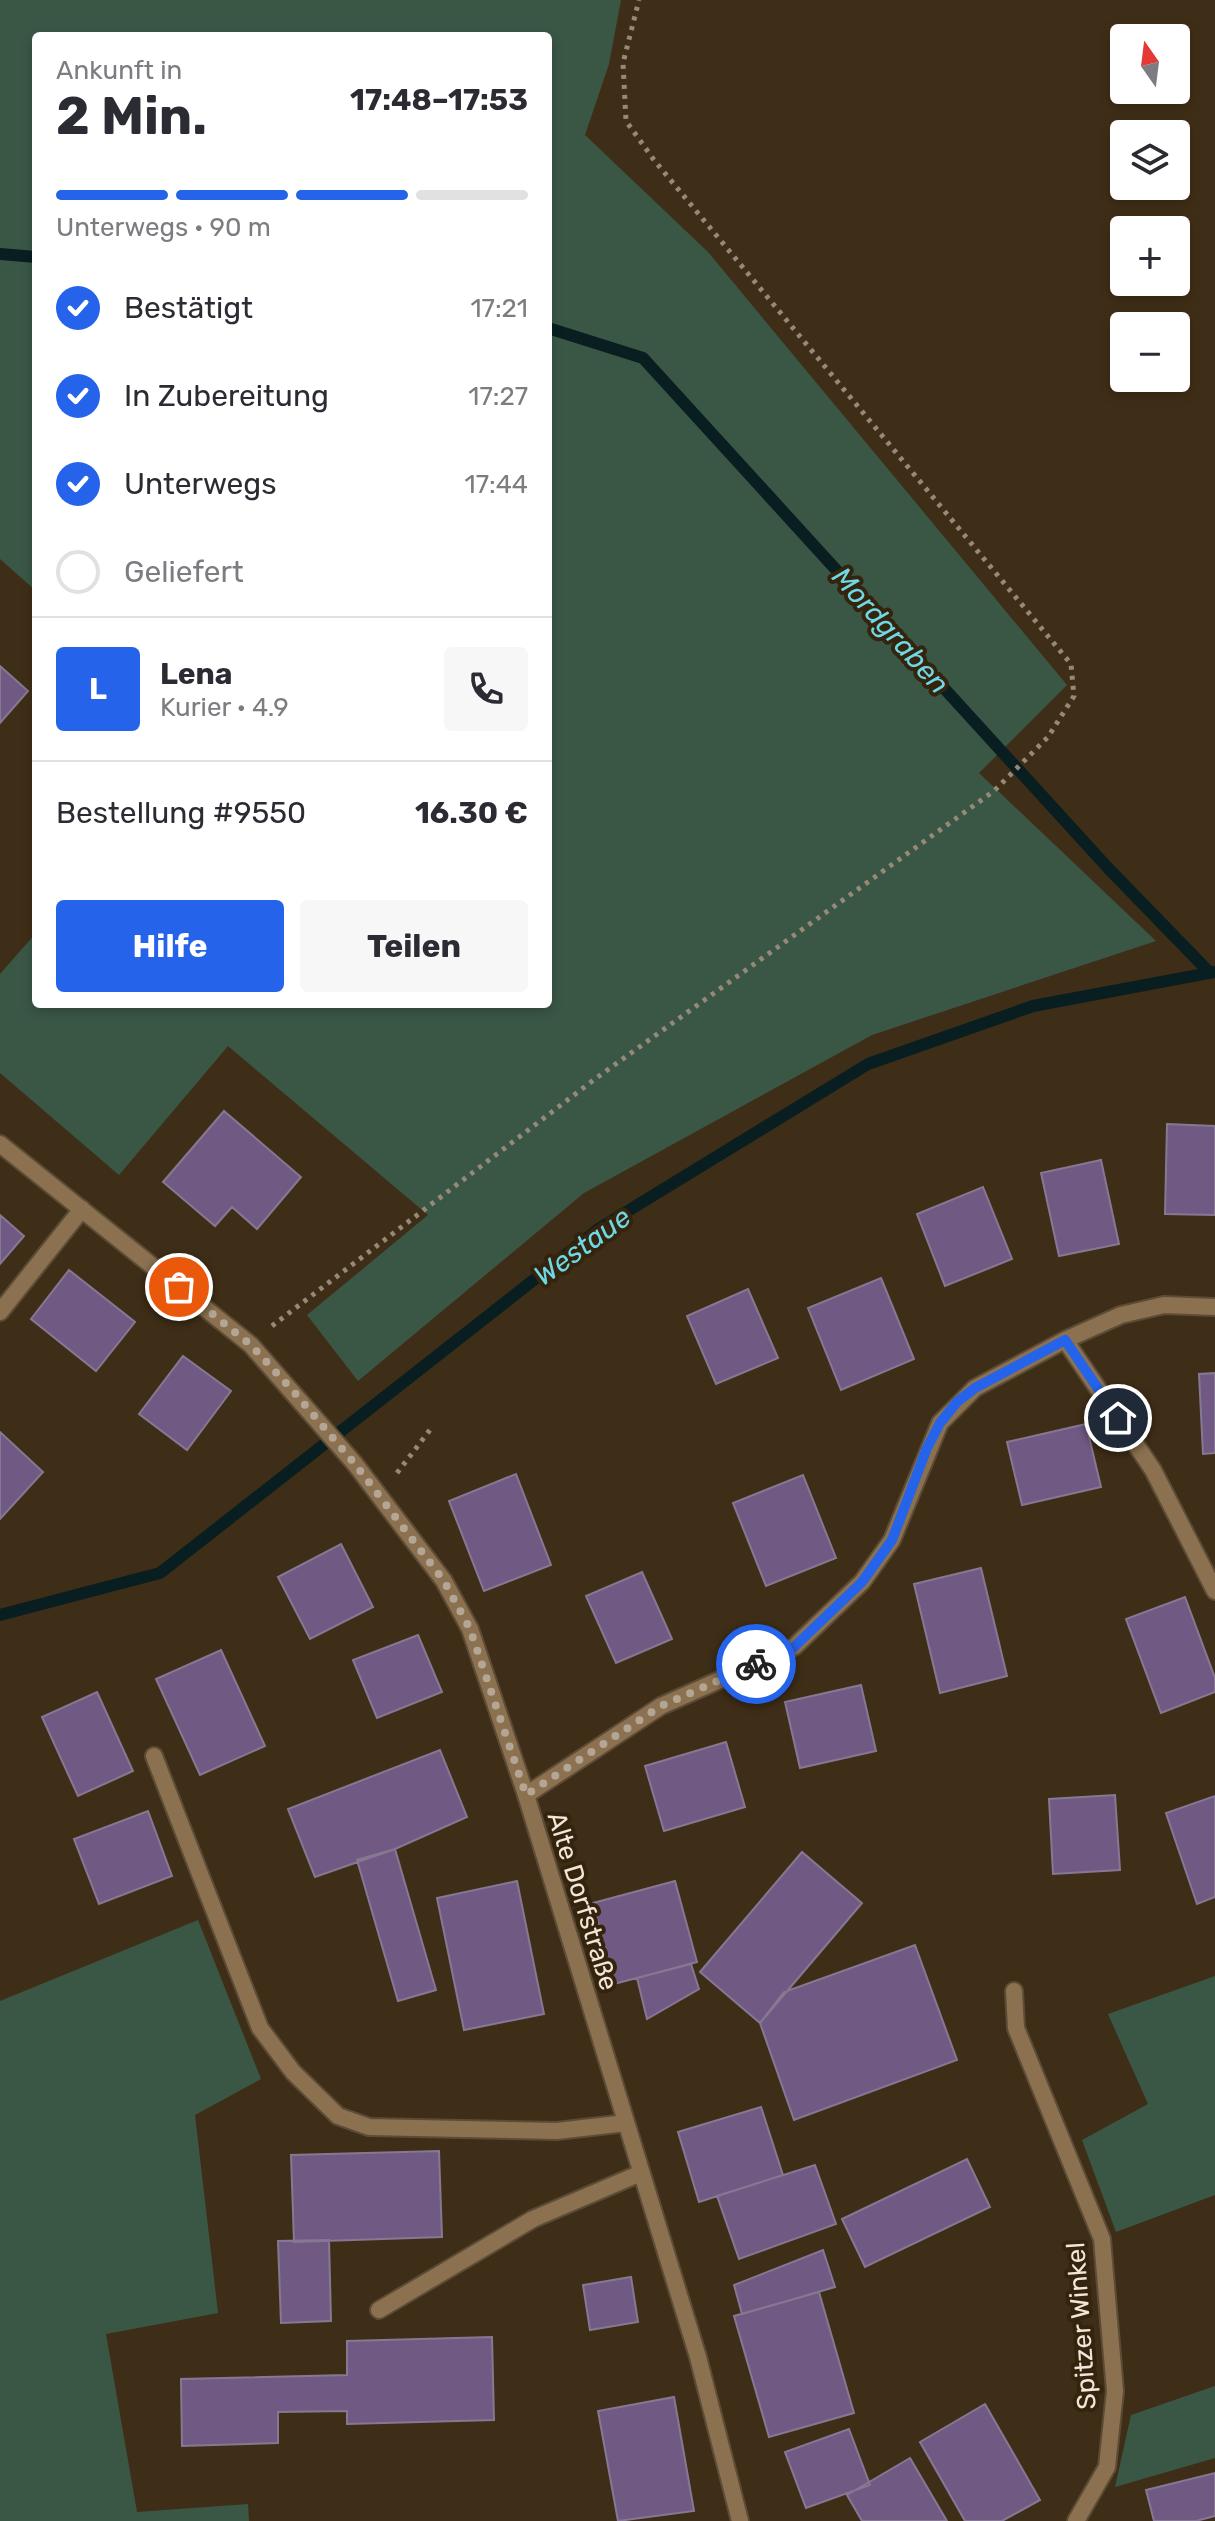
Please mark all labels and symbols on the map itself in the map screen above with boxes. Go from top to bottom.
north arrow [1110,24,1190,104]
water label: Mordgraben [825,560,956,700]
water label: Westaue [528,1200,637,1292]
pin [145,1253,213,1321]
pin [1084,1384,1152,1452]
courier [716,1624,796,1704]
street label: Alte Dorfstraße [541,1808,624,1994]
street label: Spitzer Winkel [1060,2241,1103,2411]

